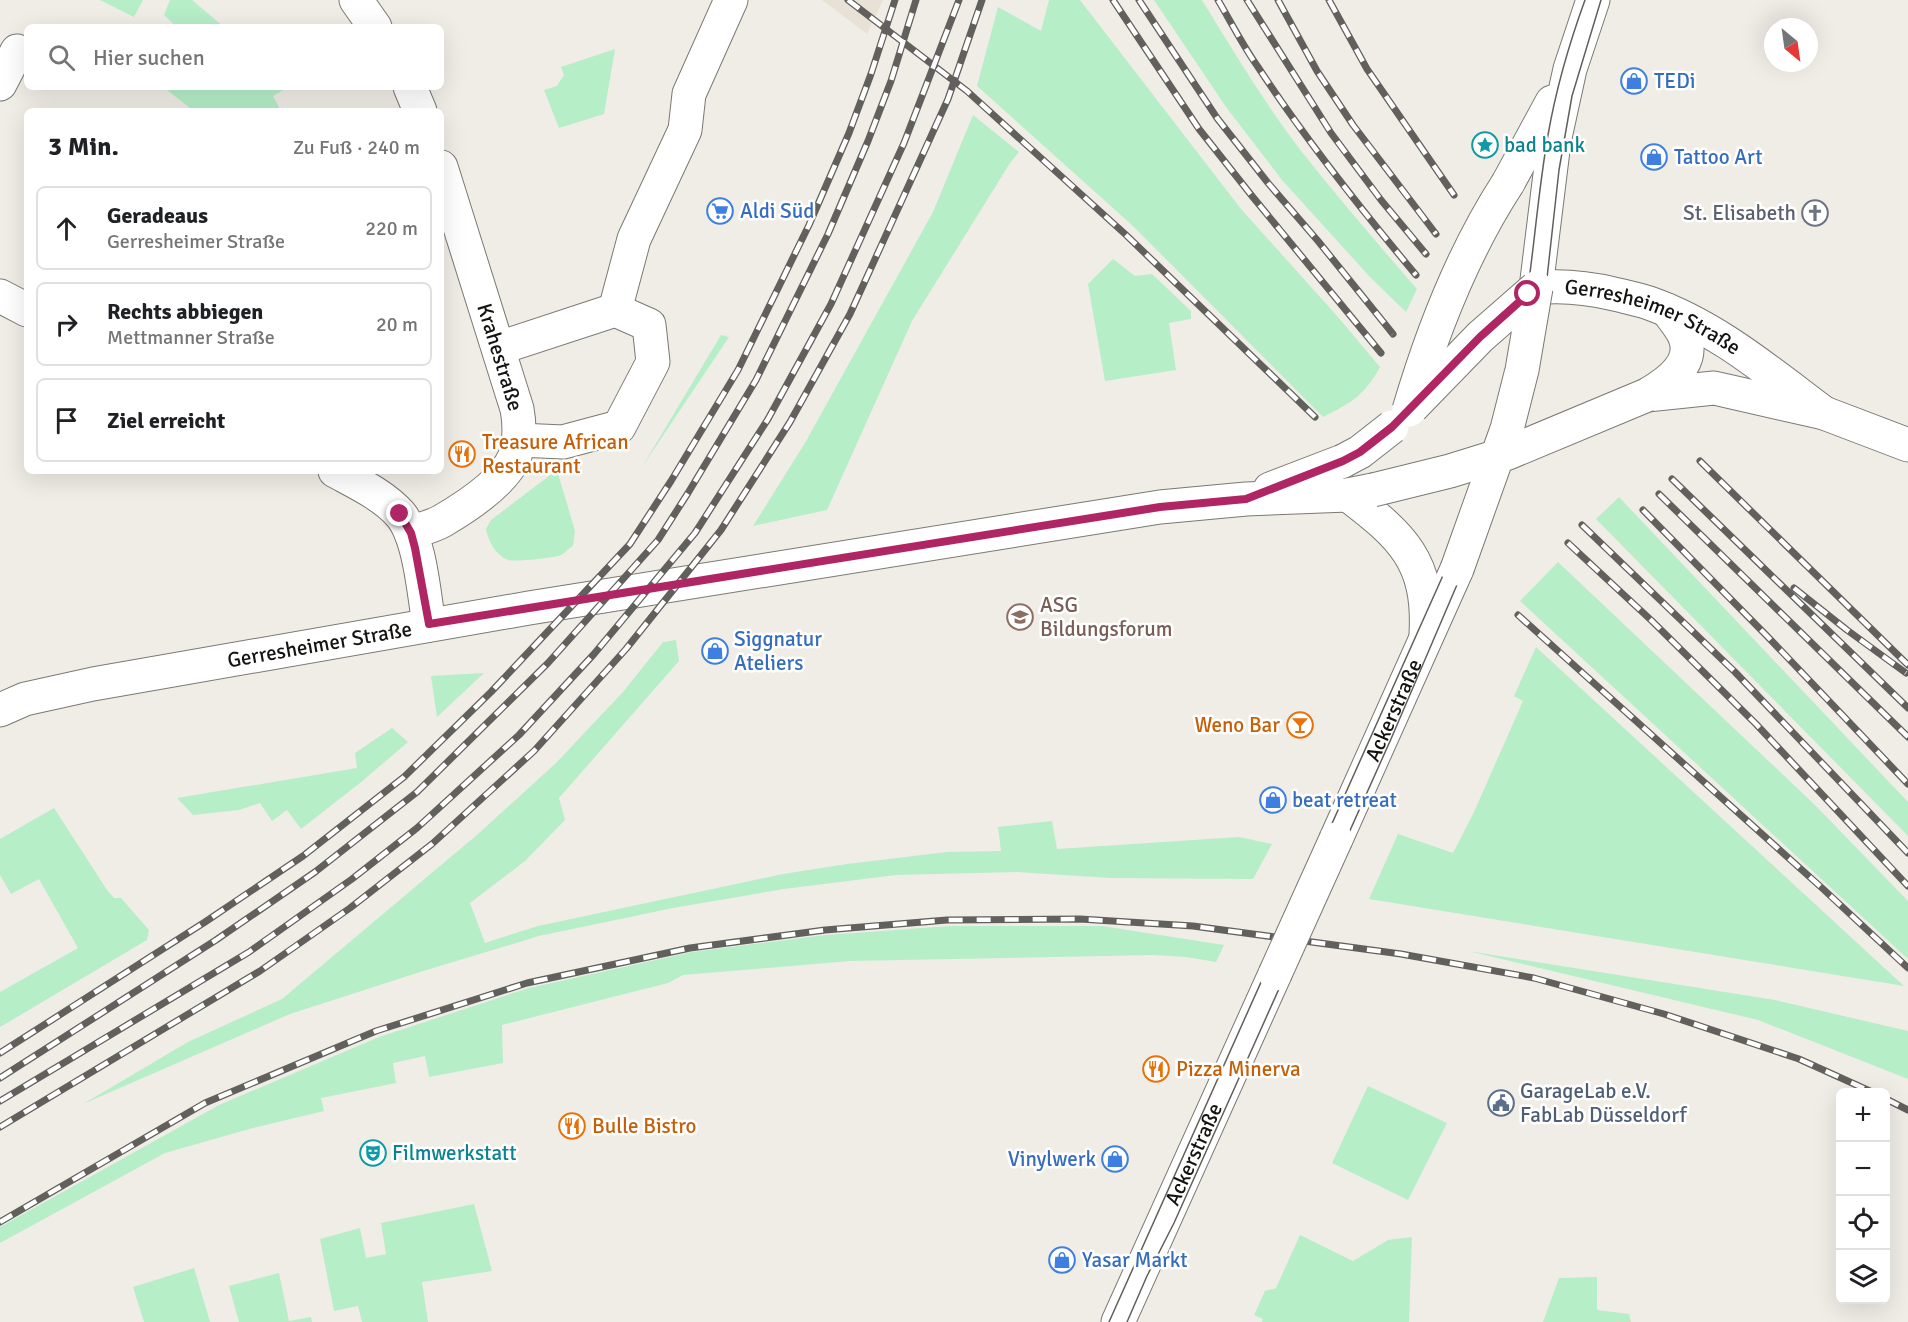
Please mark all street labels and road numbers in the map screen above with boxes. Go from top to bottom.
street label: Gerresheimer Straße [1564,274,1746,361]
street label: Krahestraße [471,300,529,414]
street label: Gerresheimer Straße [225,616,414,673]
street label: Ackerstraße [1359,655,1428,766]
street label: Ackerstraße [1159,1099,1228,1209]

